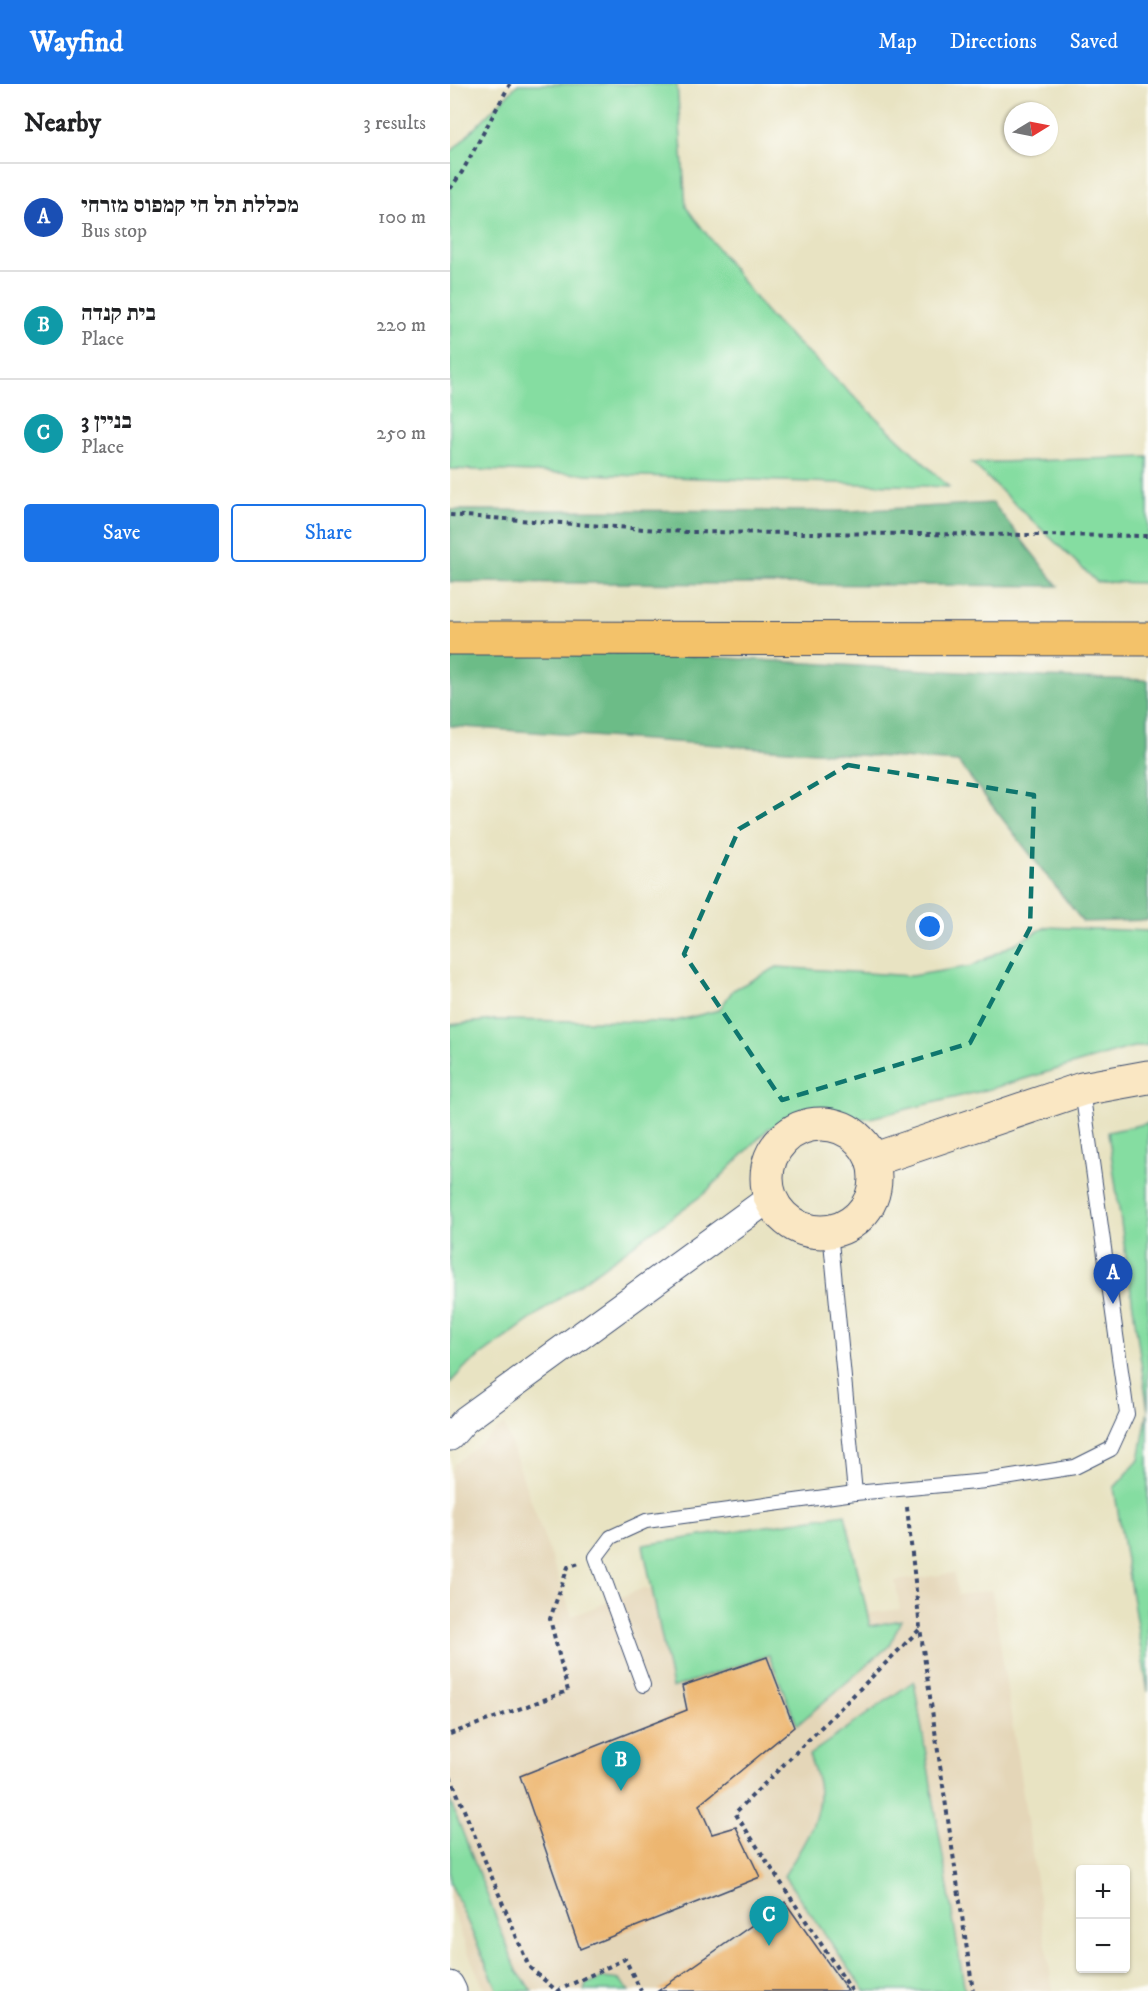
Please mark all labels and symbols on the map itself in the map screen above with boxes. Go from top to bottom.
north arrow [1004,102,1058,156]
your location [915,912,944,941]
pin: A [1094,1254,1132,1304]
pin: B [602,1742,640,1791]
pin: C [750,1896,788,1946]

